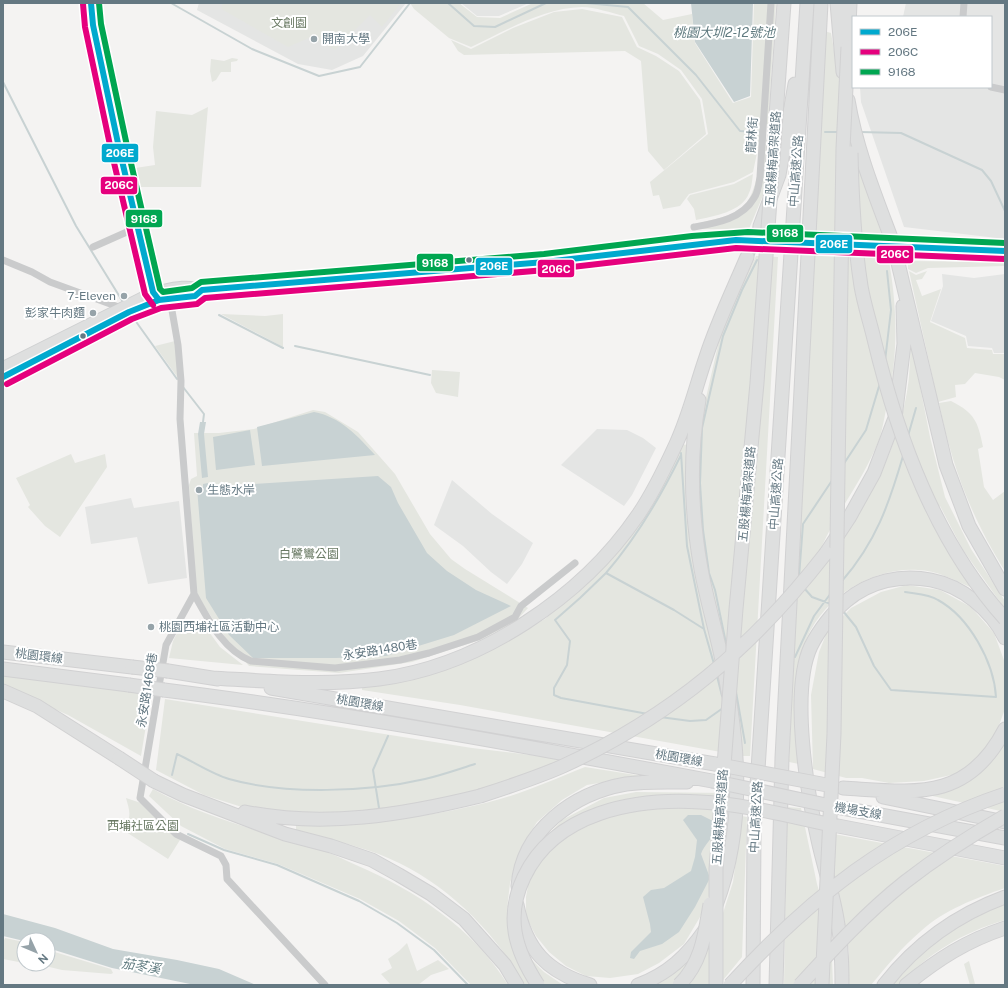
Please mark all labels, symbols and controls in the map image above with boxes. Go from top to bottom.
park label: 文創園 [271,16,307,30]
legend [852,16,992,88]
water label: 桃園大圳2-12號池 [673,25,777,40]
text: 206E [888,25,917,39]
place label: 開南大學 [322,32,370,46]
marker: 開南大學 [309,34,319,44]
text: 206C [888,45,918,59]
text: 9168 [888,65,916,79]
street label: 五股楊梅高架道路 [763,111,783,207]
street label: 龍林街 [744,117,760,153]
street label: 中山高速公路 [787,135,805,207]
line badge: 206E [101,143,139,163]
text: 206E [106,147,134,159]
line badge: 206C [100,176,138,195]
text: 206C [104,179,134,191]
line badge: 9168 [125,209,163,228]
text: 9168 [131,213,157,225]
line badge: 9168 [766,224,804,243]
text: 9168 [772,227,798,239]
line badge: 206E [815,234,853,254]
text: 206E [820,238,848,250]
line badge: 206C [876,245,914,264]
text: 206C [880,248,910,260]
line badge: 9168 [416,253,454,272]
unlabelled marker [464,255,474,265]
text: 9168 [422,257,448,269]
line badge: 206E [475,257,513,276]
line badge: 206C [537,259,575,278]
text: 206E [480,260,508,272]
text: 206C [541,263,571,275]
place label: 7-Eleven [67,289,116,303]
marker: 7-Eleven [119,291,129,301]
place label: 彭家牛肉麵 [25,306,85,320]
marker: 彭家牛肉麵 [88,308,98,318]
unlabelled marker [78,331,88,341]
street label: 五股楊梅高架道路 [736,446,758,542]
street label: 中山高速公路 [767,458,785,530]
place label: 生態水岸 [207,483,255,497]
marker: 生態水岸 [194,485,204,495]
park label: 白鷺鸞公園 [279,547,339,561]
place label: 桃園西埔社區活動中心 [159,620,279,634]
marker: 桃園西埔社區活動中心 [146,622,156,632]
street label: 永安路1480巷 [342,637,418,663]
street label: 桃園環線 [14,646,64,666]
street label: 永安路1468巷 [134,652,160,728]
street label: 桃園環線 [335,692,385,714]
street label: 桃園環線 [654,747,704,769]
street label: 五股楊梅高架道路 [710,769,730,865]
street label: 中山高速公路 [747,781,765,853]
street label: 機場支線 [833,800,883,822]
park label: 西埔社區公園 [107,819,179,833]
north arrow [16,932,56,972]
text: N [36,952,50,966]
water label: 茄苳溪 [121,956,163,977]

